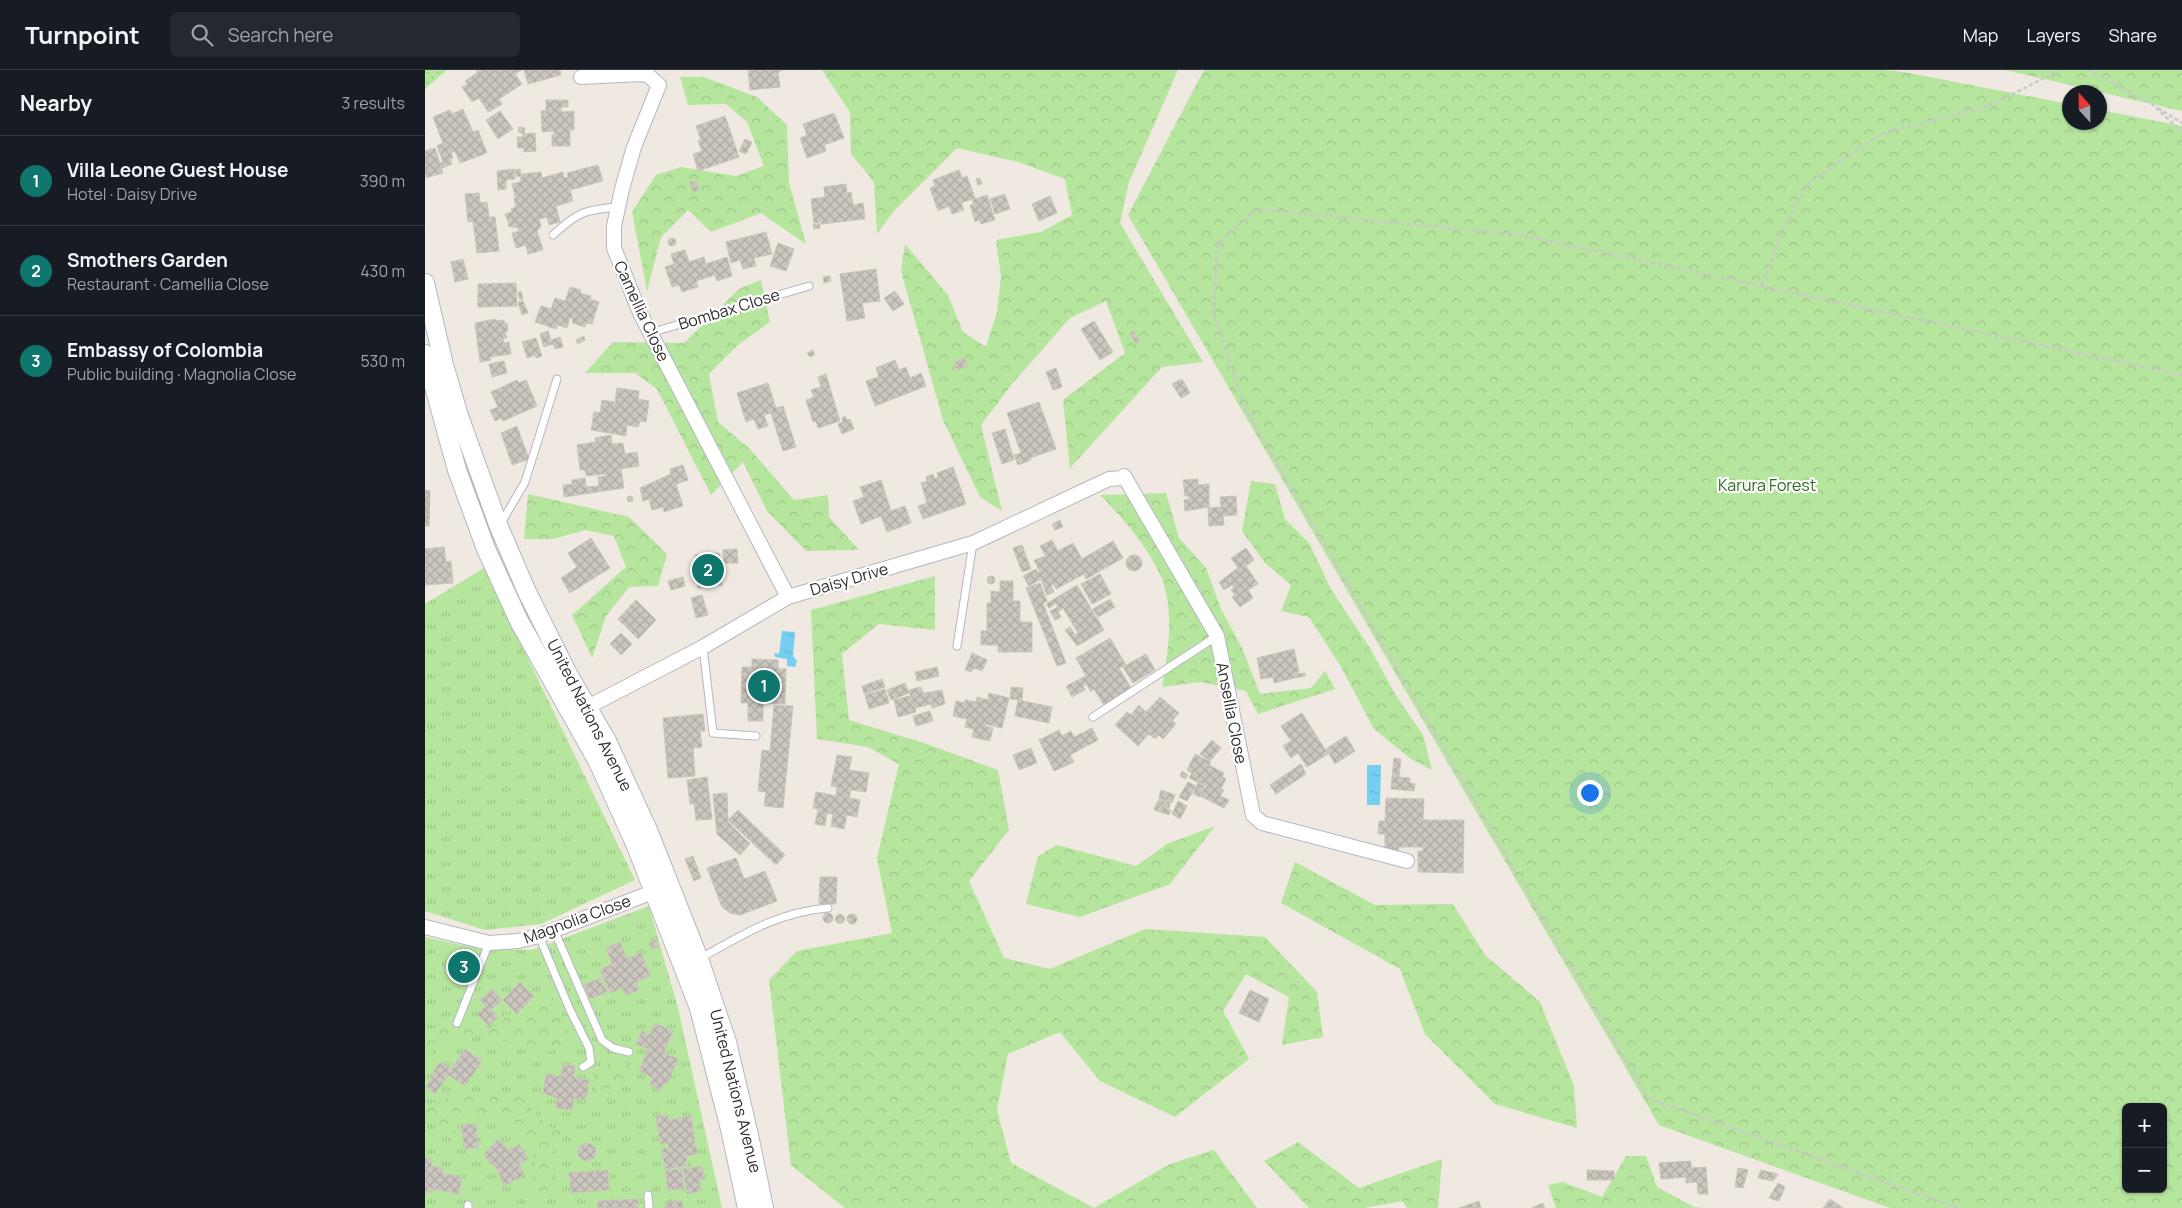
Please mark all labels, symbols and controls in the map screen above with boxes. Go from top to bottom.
search box [170,12,520,57]
text: Turnpoint [25,18,140,51]
icon: search [188,21,216,49]
text: Search here [228,22,333,48]
text: Map [1963,23,1998,47]
text: Layers [2026,23,2080,47]
text: Share [2108,23,2157,47]
north arrow [2062,85,2107,130]
text: Nearby [20,89,92,117]
text: 3 results [342,92,405,114]
text: Villa Leone Guest House [67,157,288,183]
text: 1 [32,170,40,192]
text: 390 m [360,170,405,192]
text: Hotel · Daisy Drive [67,183,197,205]
text: Smothers Garden [67,247,228,273]
street label: Camellia Close [609,257,675,365]
text: 2 [31,260,41,282]
text: 430 m [360,260,405,282]
text: Restaurant · Camellia Close [67,273,269,295]
street label: Bombax Close [676,283,782,335]
text: Embassy of Colombia [67,337,263,363]
text: 3 [31,350,41,372]
text: 530 m [360,350,405,372]
text: Public building · Magnolia Close [67,363,296,385]
park label: Karura Forest [1718,474,1816,496]
pin: 2 [692,551,724,589]
street label: Daisy Drive [807,557,891,601]
street label: United Nations Avenue [542,635,638,795]
street label: Ansellia Close [1211,660,1253,766]
pin: 1 [748,667,780,705]
your location [1577,780,1603,806]
street label: Magnolia Close [520,889,634,949]
pin: 3 [448,948,480,986]
street label: United Nations Avenue [705,1007,767,1175]
map controls [2122,1103,2167,1193]
button: + [2122,1103,2167,1148]
button: − [2122,1148,2167,1193]

